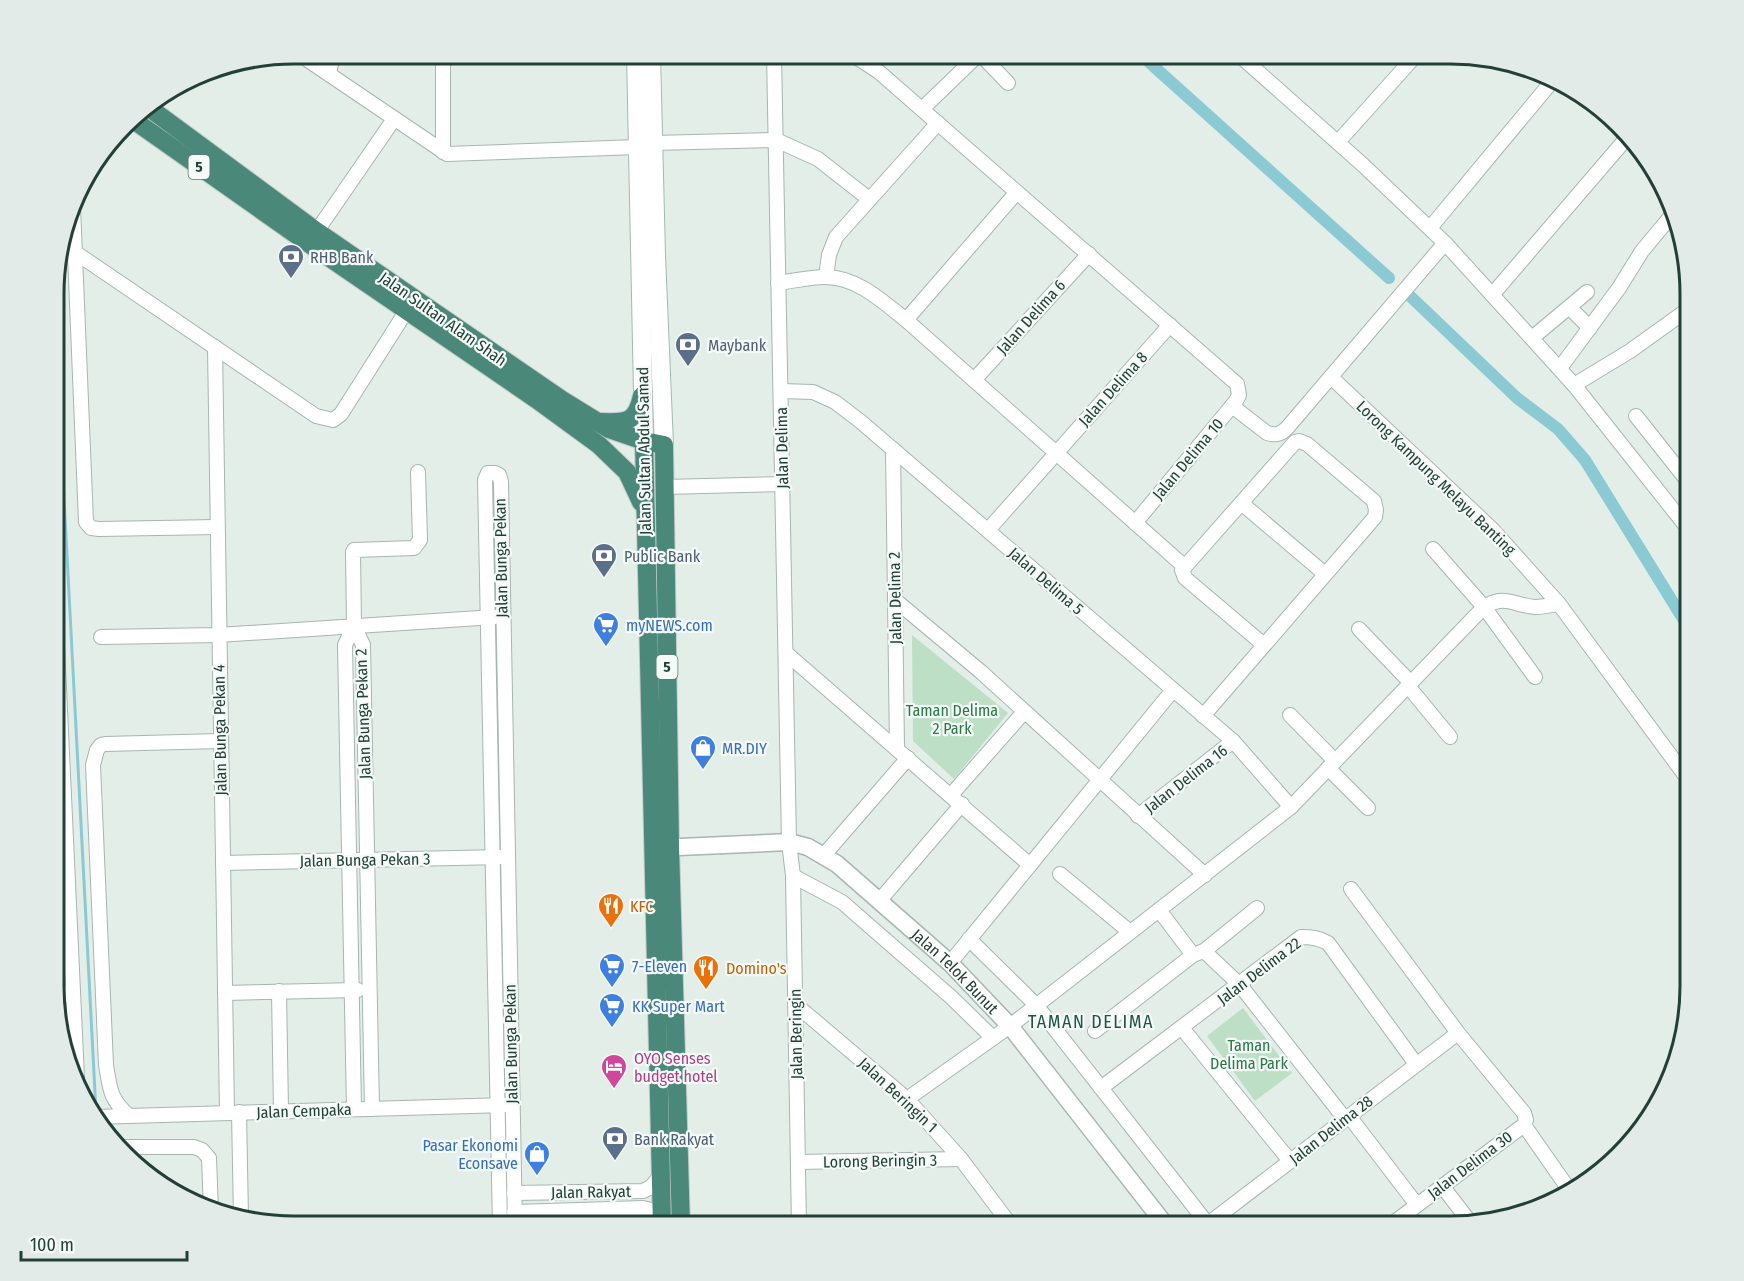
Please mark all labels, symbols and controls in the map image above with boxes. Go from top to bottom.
road number: 5 [188,155,210,179]
bank icon: RHB Bank [276,242,306,280]
place label: RHB Bank [310,248,374,267]
street label: Jalan Sultan Alam Shah [376,268,510,370]
street label: Jalan Delima 6 [993,276,1069,358]
bank icon: Maybank [673,330,703,368]
place label: Maybank [708,336,767,355]
street label: Jalan Delima 8 [1075,348,1151,430]
street label: Jalan Sultan Abdul Samad [633,367,655,535]
street label: Lorong Kampung Melayu Banting [1352,397,1520,560]
street label: Jalan Delima [772,407,792,489]
street label: Jalan Delima 10 [1149,415,1227,503]
street label: Jalan Bunga Pekan [490,498,512,618]
bank icon: Public Bank [589,541,619,579]
street label: Jalan Delima 5 [1005,543,1087,619]
place label: Public Bank [624,547,701,566]
street label: Jalan Delima 2 [885,552,905,644]
supermarket icon: myNEWS.com [591,610,621,648]
place label: myNEWS.com [626,616,713,635]
street label: Jalan Bunga Pekan 2 [351,648,375,780]
road number: 5 [656,655,678,679]
street label: Jalan Bunga Pekan 4 [209,664,231,796]
park label: Taman Delima 2 Park [906,701,998,738]
shop icon: MR.DIY [688,733,718,771]
place label: MR.DIY [722,739,767,758]
street label: Jalan Delima 16 [1141,741,1231,817]
street label: Jalan Bunga Pekan 3 [299,849,431,871]
restaurant icon: KFC [596,891,626,929]
place label: KFC [630,897,653,916]
street label: Jalan Telok Bunut [908,925,1003,1018]
street label: Jalan Delima 22 [1213,933,1305,1009]
supermarket icon: 7-Eleven [597,951,627,989]
restaurant icon: Domino's [691,953,721,991]
place label: 7-Eleven [632,957,687,976]
place label: Domino's [726,959,787,978]
street label: Jalan Bunga Pekan [500,984,522,1104]
street label: Jalan Beringin [786,988,806,1080]
supermarket icon: KK Super Mart [597,991,627,1029]
place label: KK Super Mart [632,997,726,1016]
district label: TAMAN DELIMA [1028,1011,1154,1033]
park label: Taman Delima Park [1210,1036,1288,1073]
place label: OYO Senses budget hotel [634,1049,718,1086]
hotel icon: OYO Senses budget hotel [599,1052,629,1090]
street label: Jalan Beringin 1 [855,1054,941,1136]
street label: Jalan Delima 28 [1285,1092,1377,1168]
street label: Jalan Cempaka [256,1100,352,1122]
bank icon: Bank Rakyat [600,1124,630,1162]
street label: Jalan Delima 30 [1424,1127,1516,1203]
place label: Bank Rakyat [634,1130,715,1149]
place label: Pasar Ekonomi Econsave [422,1136,518,1173]
shop icon: Pasar Ekonomi Econsave [522,1139,552,1177]
street label: Lorong Beringin 3 [823,1151,937,1171]
street label: Jalan Rakyat [551,1182,632,1202]
scale bar [21,1224,188,1262]
text: 100 m [30,1234,74,1256]

